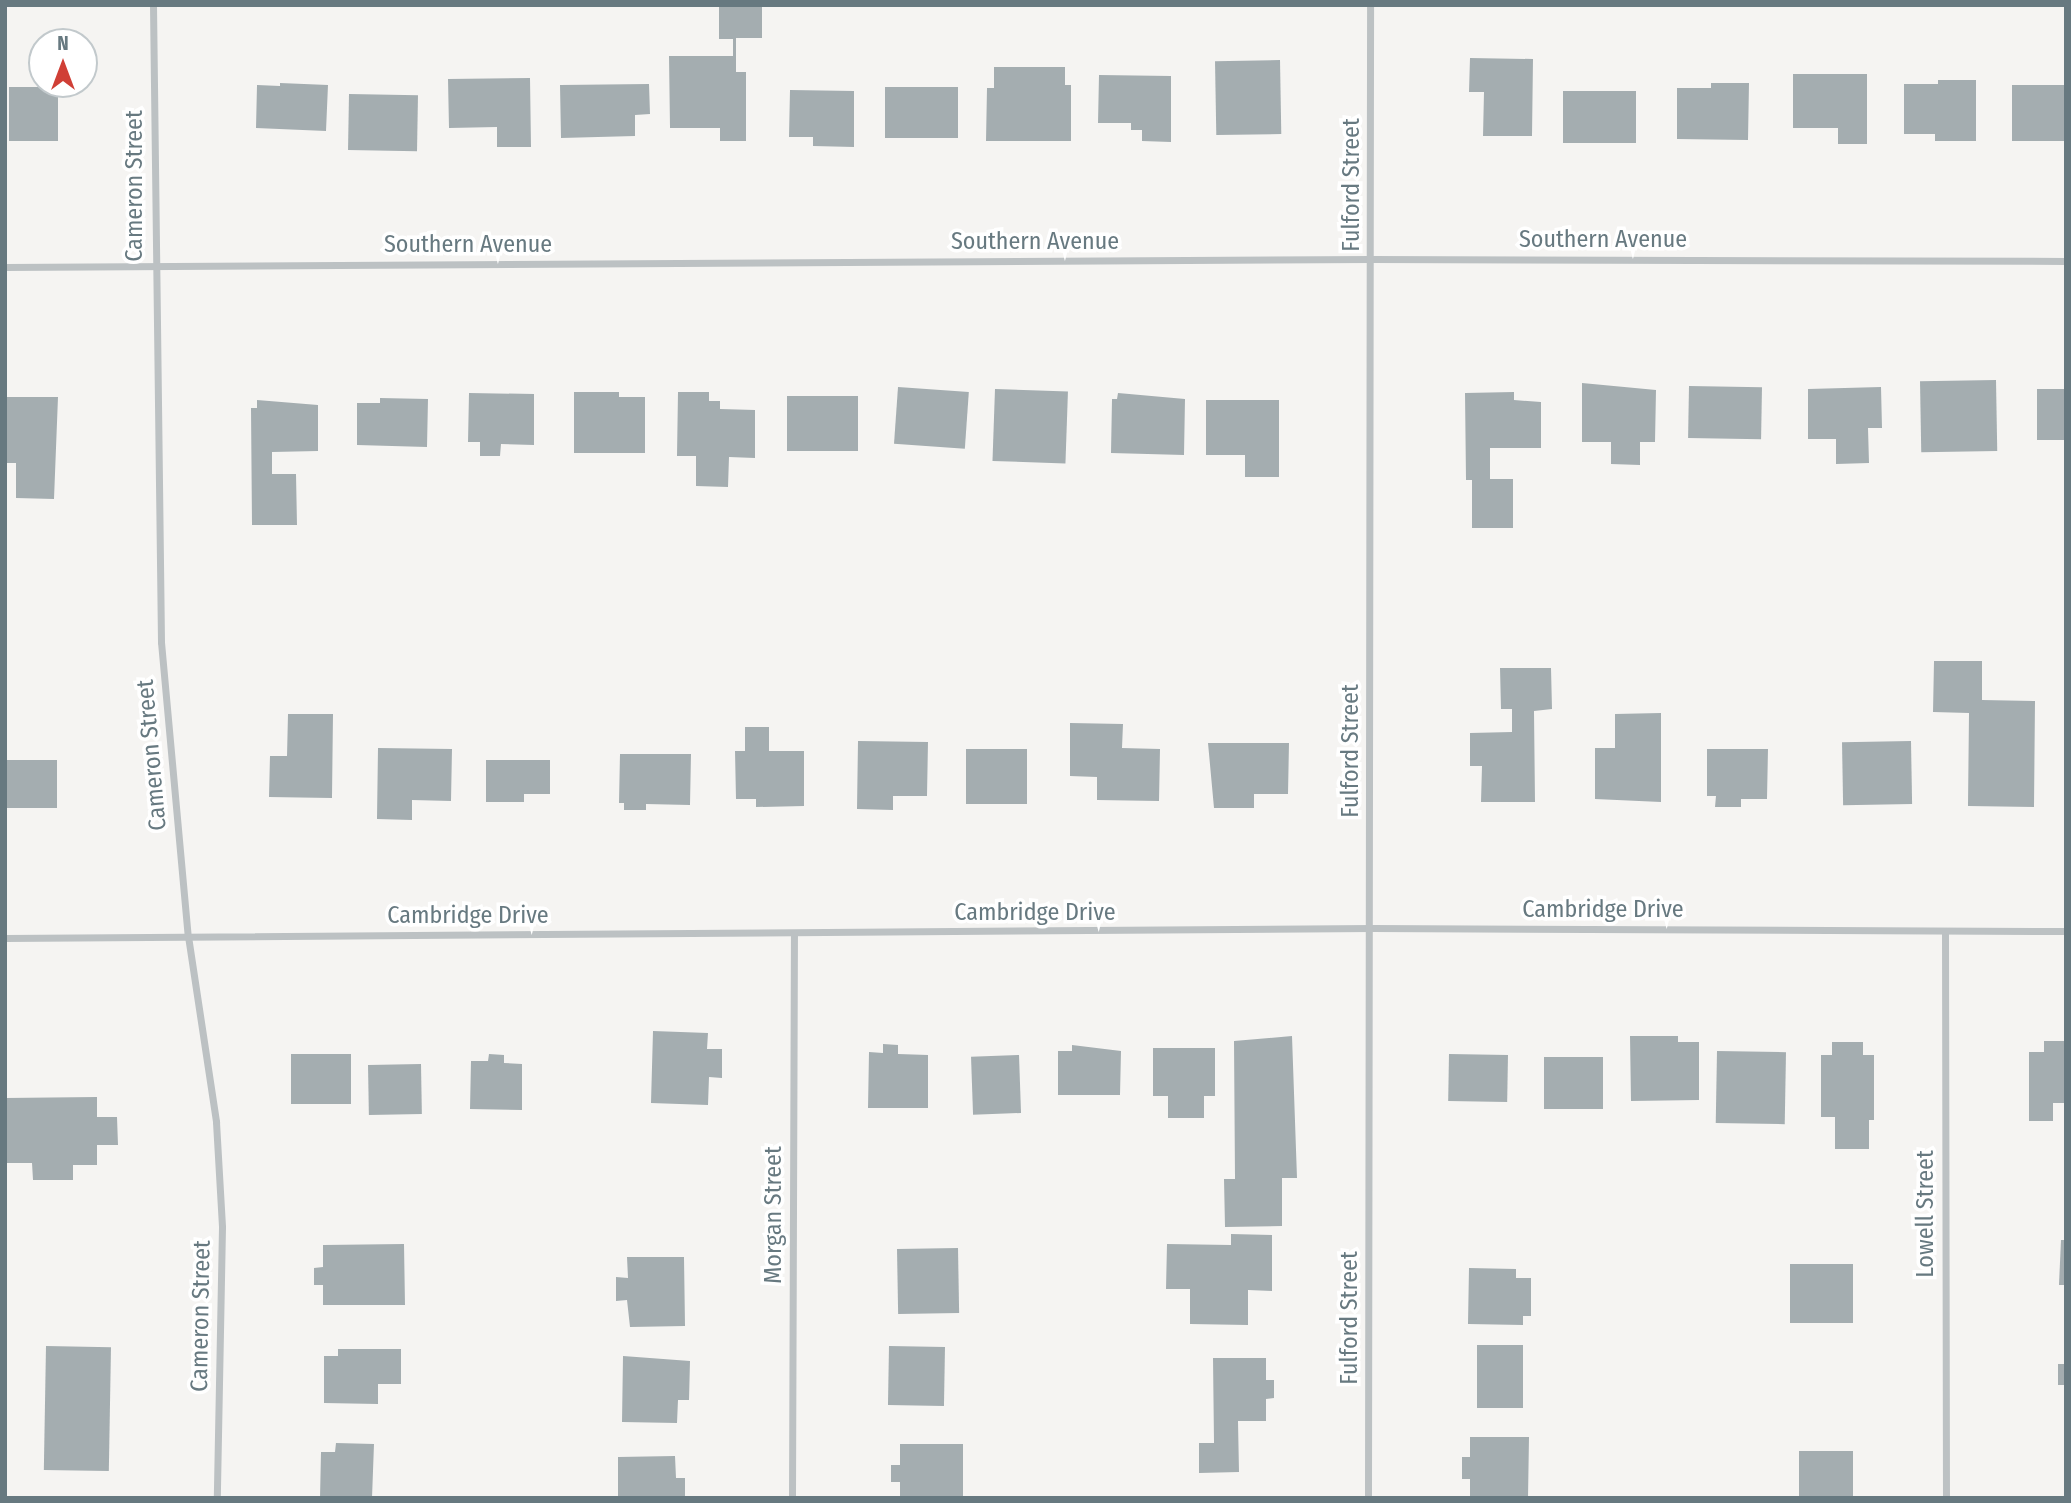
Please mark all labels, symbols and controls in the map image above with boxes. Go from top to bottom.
north arrow [28,28,98,98]
text: N [57,32,69,55]
street label: Cameron Street [121,110,149,262]
street label: Fulford Street [1338,118,1366,252]
street label: Southern Avenue [1519,226,1687,254]
street label: Southern Avenue [951,228,1119,256]
street label: Southern Avenue [384,231,552,259]
street label: Cameron Street [131,678,173,832]
street label: Fulford Street [1337,684,1365,818]
street label: Cambridge Drive [1522,896,1684,924]
street label: Cambridge Drive [954,899,1116,927]
street label: Cambridge Drive [387,902,549,930]
street label: Morgan Street [760,1146,788,1284]
street label: Lowell Street [1912,1150,1940,1278]
street label: Cameron Street [185,1240,217,1392]
street label: Fulford Street [1336,1251,1364,1385]

